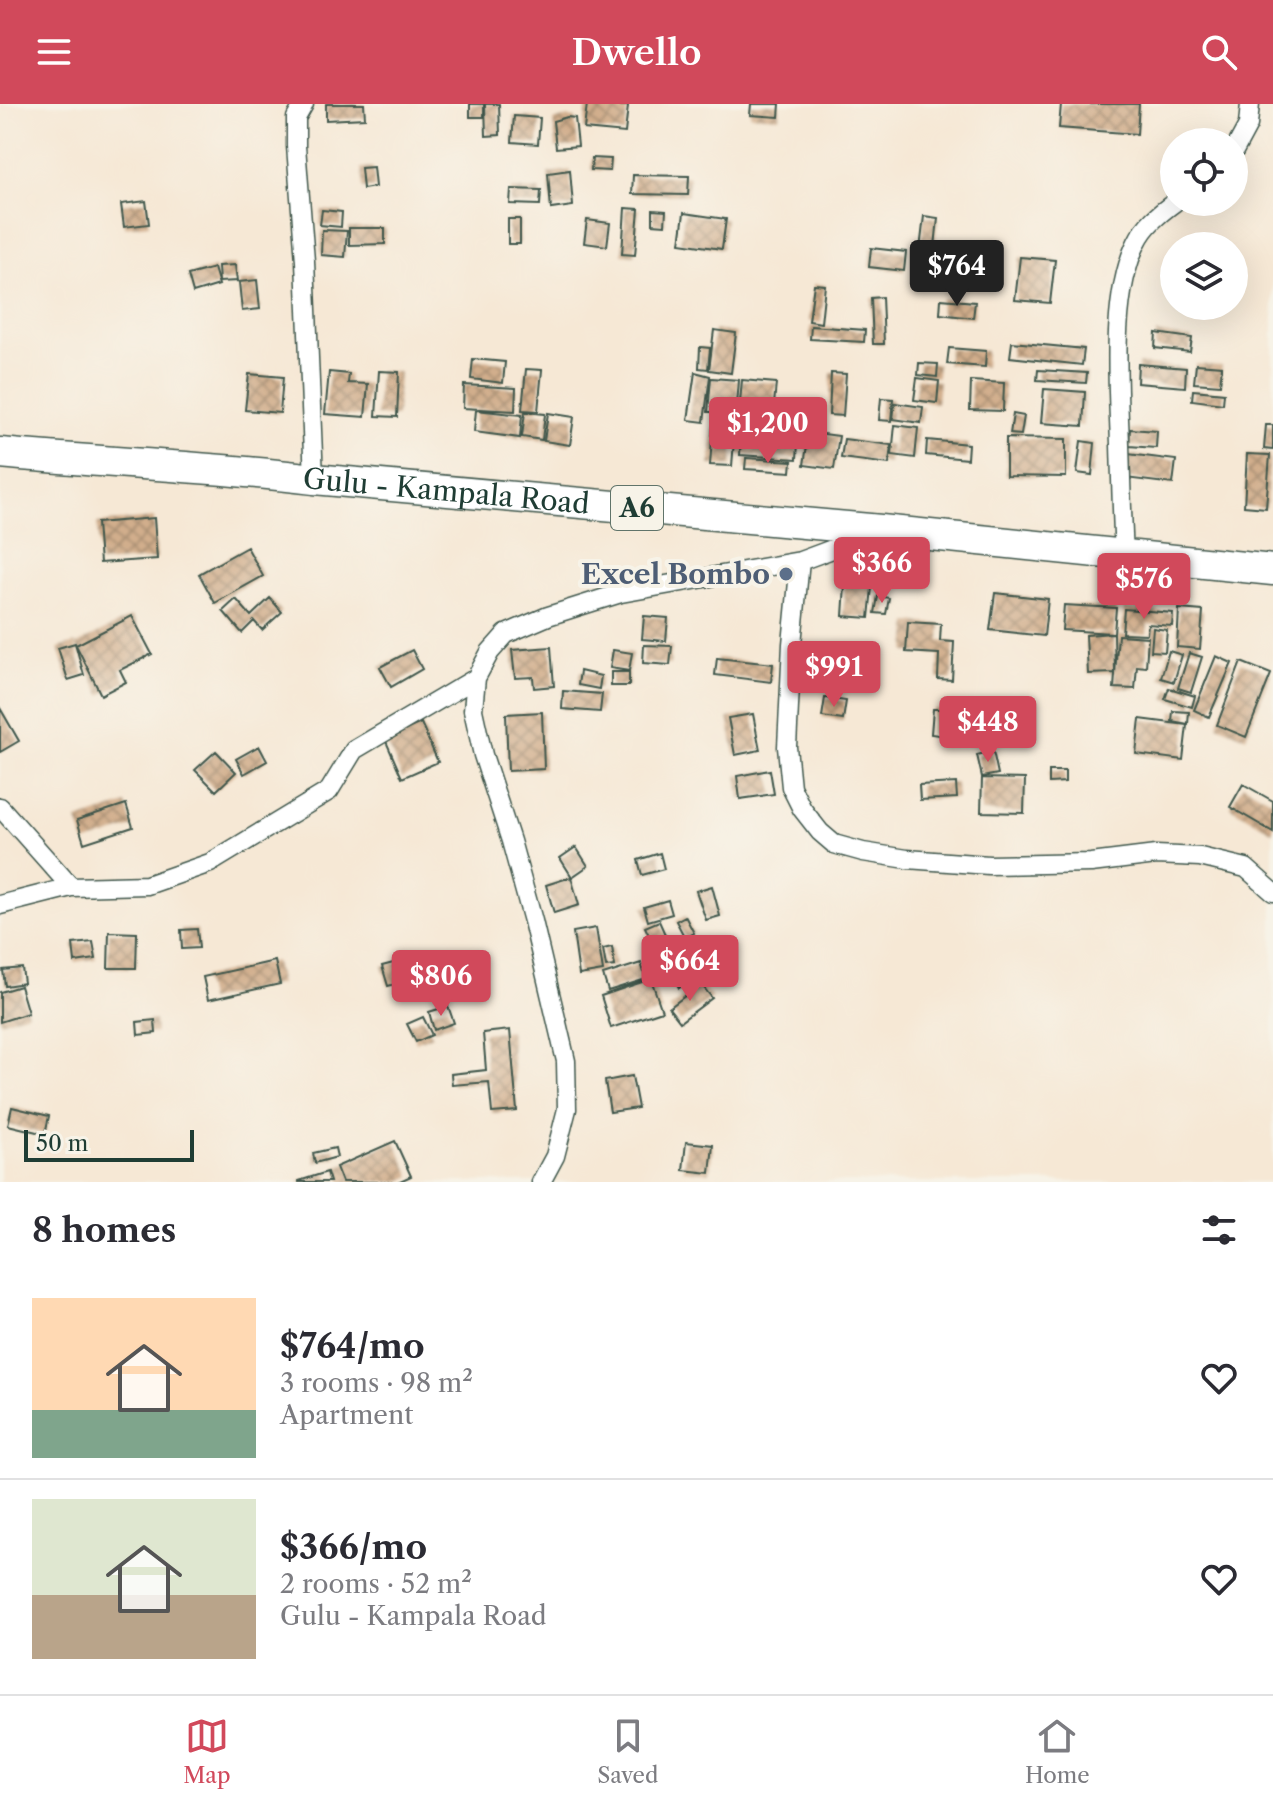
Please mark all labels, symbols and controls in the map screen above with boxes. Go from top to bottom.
icon: menu [32,30,76,74]
text: Dwello [571,30,702,74]
icon: search [1197,30,1241,74]
map controls [1160,128,1248,320]
button: locate [1160,128,1248,216]
button: layers [1160,232,1248,320]
pin: $764 [910,240,1004,308]
text: $764 [928,250,986,282]
pin: $1,200 [703,397,833,465]
text: $1,200 [727,407,809,439]
street label: Gulu - Kampala Road [302,461,591,521]
road number: A6 [611,486,663,530]
pin: $366 [835,537,929,605]
text: $366 [852,547,912,579]
pin: $576 [1097,553,1191,621]
place label: Excel Bombo [581,557,770,591]
text: $576 [1115,563,1173,595]
marker: Excel Bombo [777,565,795,583]
pin: $991 [787,641,881,709]
text: $991 [805,651,863,683]
pin: $448 [941,696,1035,764]
text: $448 [957,706,1019,738]
pin: $664 [643,935,737,1003]
text: $664 [659,945,721,977]
pin: $806 [394,950,488,1018]
text: $806 [410,960,472,992]
scale bar [24,1126,194,1162]
text: 50 m [36,1130,88,1157]
icon: filters [1197,1208,1241,1252]
text: 8 homes [32,1209,176,1251]
text: $764/mo [280,1325,425,1367]
icon: home [96,1330,192,1426]
icon: heart [1197,1356,1241,1400]
text: 3 rooms · 98 m² [280,1367,473,1399]
text: Apartment [280,1399,413,1431]
text: $366/mo [280,1526,427,1568]
icon: home [96,1531,192,1627]
icon: heart [1197,1557,1241,1601]
text: 2 rooms · 52 m² [280,1568,472,1600]
text: Gulu - Kampala Road [280,1600,547,1632]
tab: Map [183,1714,231,1789]
tab: Saved [597,1714,658,1789]
tab: Home [1025,1714,1090,1789]

